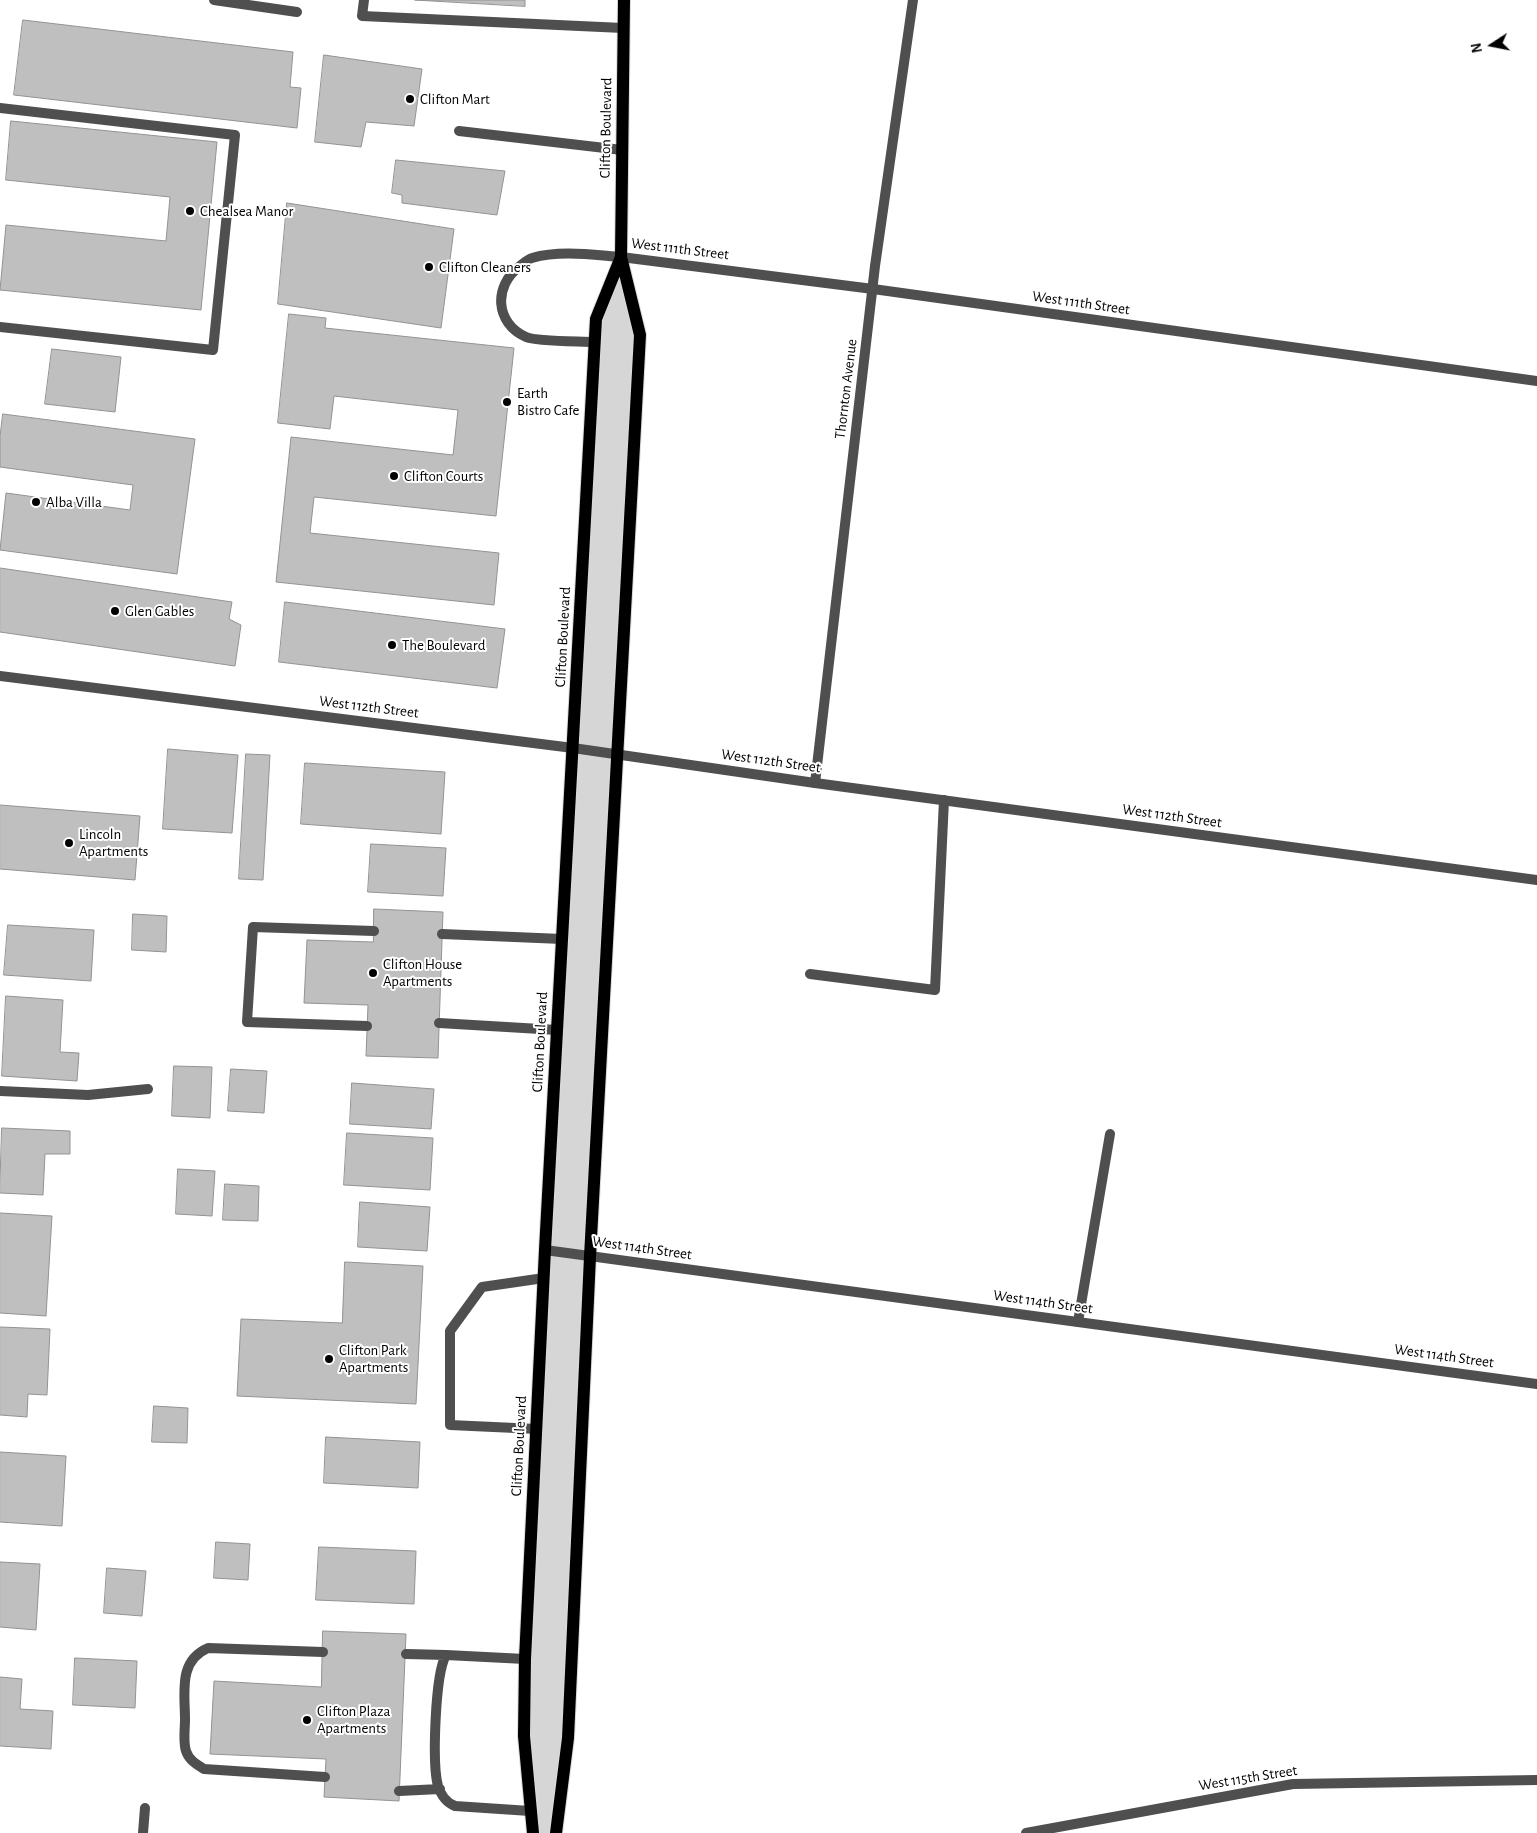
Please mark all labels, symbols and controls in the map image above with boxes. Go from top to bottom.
north arrow [1467,20,1517,70]
text: N [1469,42,1485,54]
street label: Clifton Boulevard [596,77,616,179]
place label: Clifton Mart [420,90,490,108]
marker: Clifton Mart [404,93,416,105]
place label: Chealsea Manor [200,202,293,220]
marker: Chealsea Manor [184,205,196,217]
street label: West 111th Street [630,234,730,264]
place label: Clifton Cleaners [439,258,531,276]
marker: Clifton Cleaners [423,261,435,273]
street label: West 111th Street [1031,287,1131,319]
street label: Thornton Avenue [831,338,861,440]
place label: Earth Bistro Cafe [517,384,579,419]
marker: Earth Bistro Cafe [501,396,513,408]
place label: Clifton Courts [404,467,483,485]
marker: Clifton Courts [388,470,400,482]
place label: Alba Villa [46,493,102,511]
marker: Alba Villa [30,496,42,508]
street label: Clifton Boulevard [551,586,575,688]
place label: Glen Gables [125,602,194,620]
marker: Glen Gables [109,605,121,617]
place label: The Boulevard [402,636,485,654]
marker: The Boulevard [386,639,398,651]
street label: West 112th Street [318,692,420,722]
street label: West 112th Street [720,745,822,777]
street label: West 112th Street [1121,800,1223,832]
place label: Lincoln Apartments [79,825,148,860]
marker: Lincoln Apartments [63,837,75,849]
place label: Clifton House Apartments [383,955,462,990]
marker: Clifton House Apartments [367,967,379,979]
street label: Clifton Boulevard [528,991,552,1093]
street label: West 114th Street [591,1232,693,1264]
street label: West 114th Street [992,1286,1094,1318]
street label: West 114th Street [1393,1340,1495,1372]
place label: Clifton Park Apartments [339,1341,408,1376]
marker: Clifton Park Apartments [323,1353,335,1365]
street label: Clifton Boulevard [507,1395,531,1497]
place label: Clifton Plaza Apartments [317,1702,390,1737]
marker: Clifton Plaza Apartments [301,1714,313,1726]
street label: West 115th Street [1197,1761,1299,1795]

